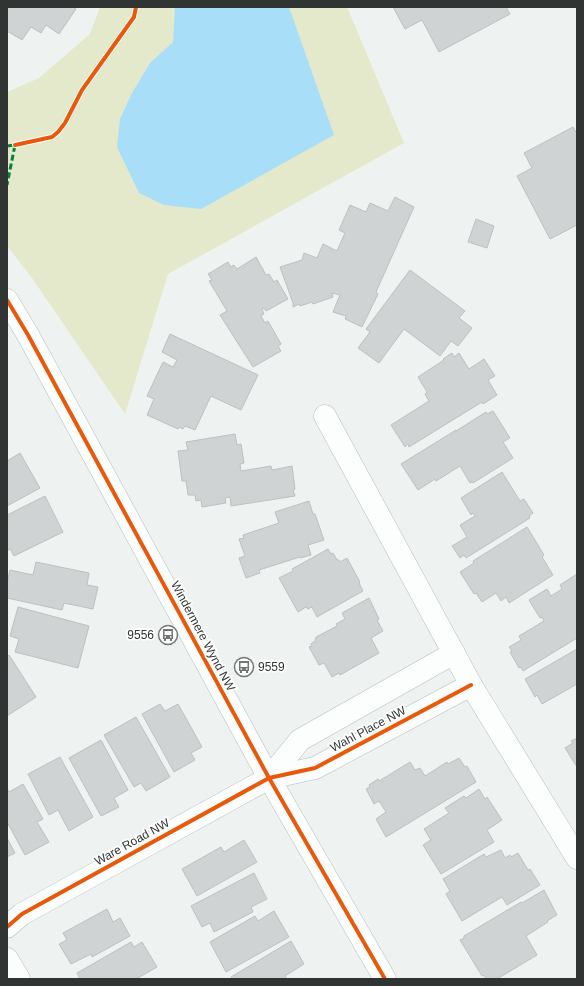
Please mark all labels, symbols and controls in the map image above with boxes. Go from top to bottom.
street label: Windermere Wynd NW [168,579,238,694]
bus stop icon: 9556 [157,624,179,646]
place label: 9556 [127,628,154,642]
bus stop icon: 9559 [233,656,255,678]
place label: 9559 [258,660,285,674]
street label: Wahl Place NW [328,703,409,755]
street label: Ware Road NW [92,815,173,868]

